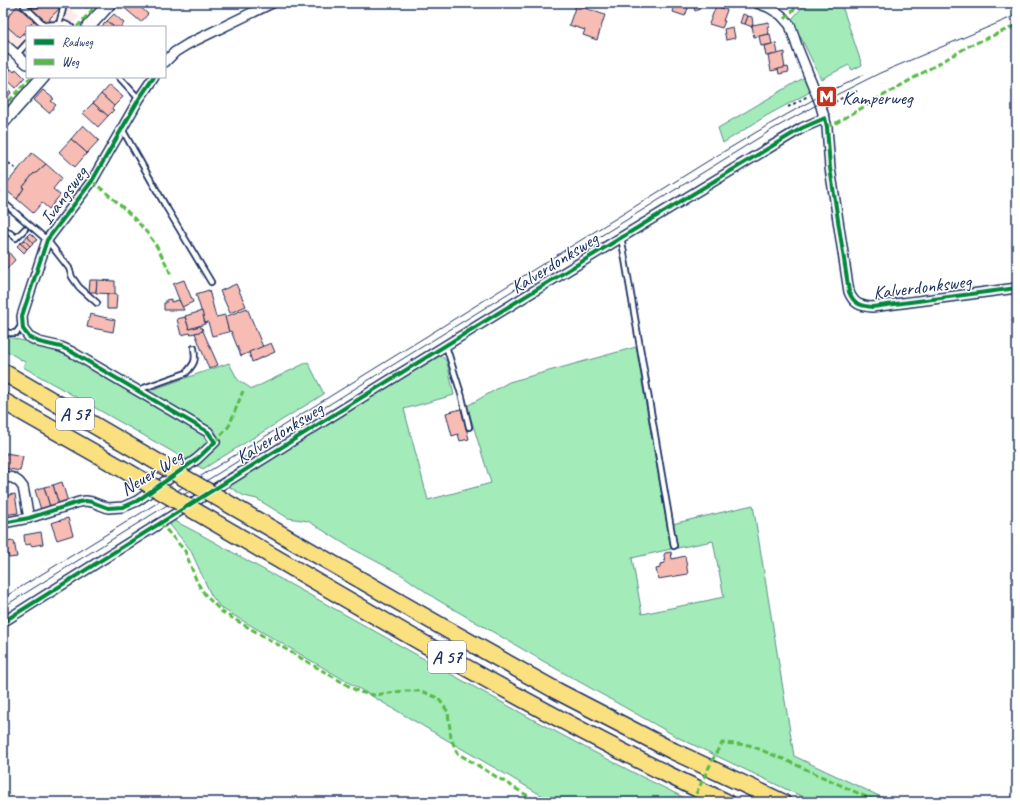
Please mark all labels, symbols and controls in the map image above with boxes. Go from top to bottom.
legend [26,26,166,78]
text: Radweg [62,34,93,50]
text: Weg [62,54,80,70]
metro station icon: Kamperweg [814,84,840,110]
place label: Kamperweg [842,86,914,110]
street label: Ivangsweg [35,161,94,229]
street label: Kalverdonksweg [506,226,604,299]
street label: Kalverdonksweg [872,269,974,305]
street label: Kalverdonksweg [231,396,329,469]
road number: A 57 [56,398,94,430]
street label: Neuer Weg [116,444,188,501]
road number: A 57 [428,641,466,673]

